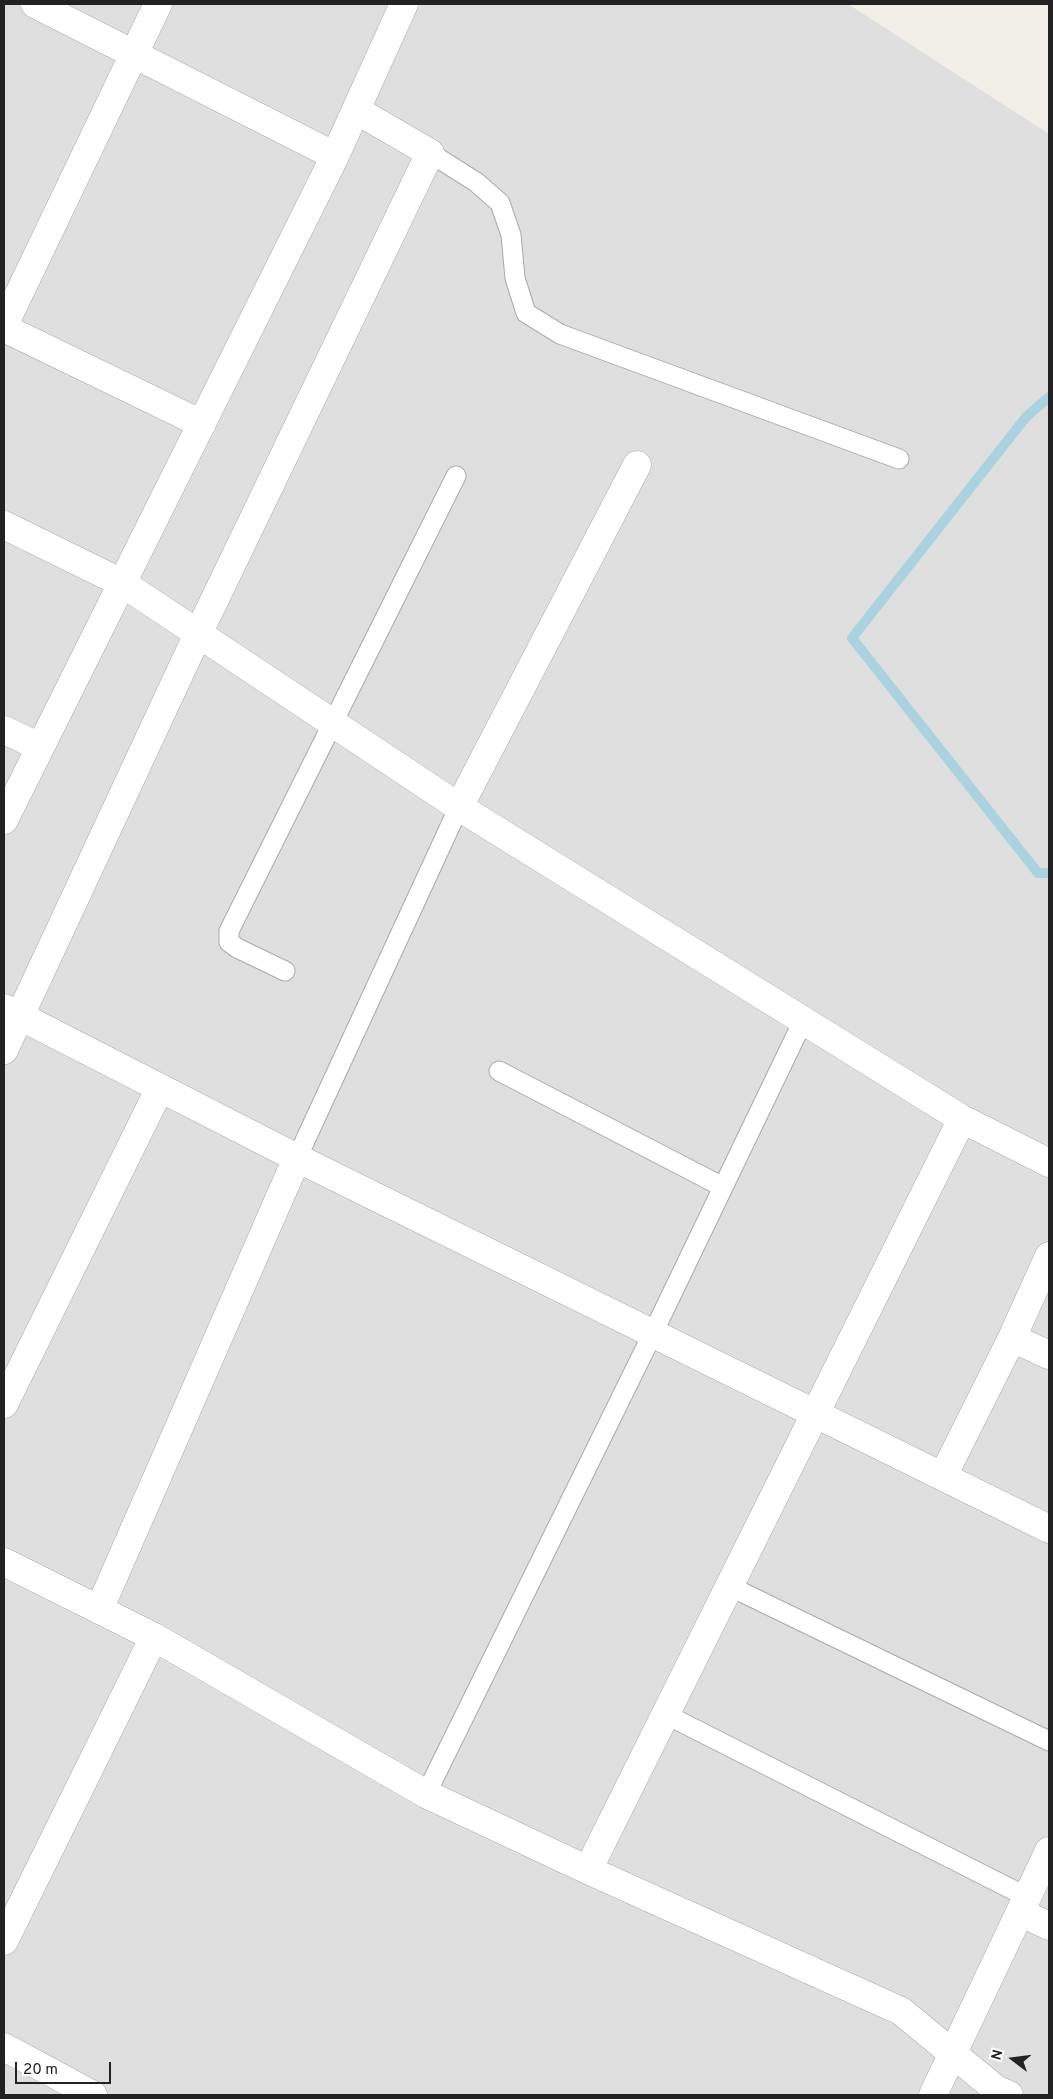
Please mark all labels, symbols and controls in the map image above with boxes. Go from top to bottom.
north arrow [988,2034,1038,2084]
text: N [989,2048,1008,2062]
scale bar [18,2052,114,2084]
text: 20 m [23,2061,58,2080]

